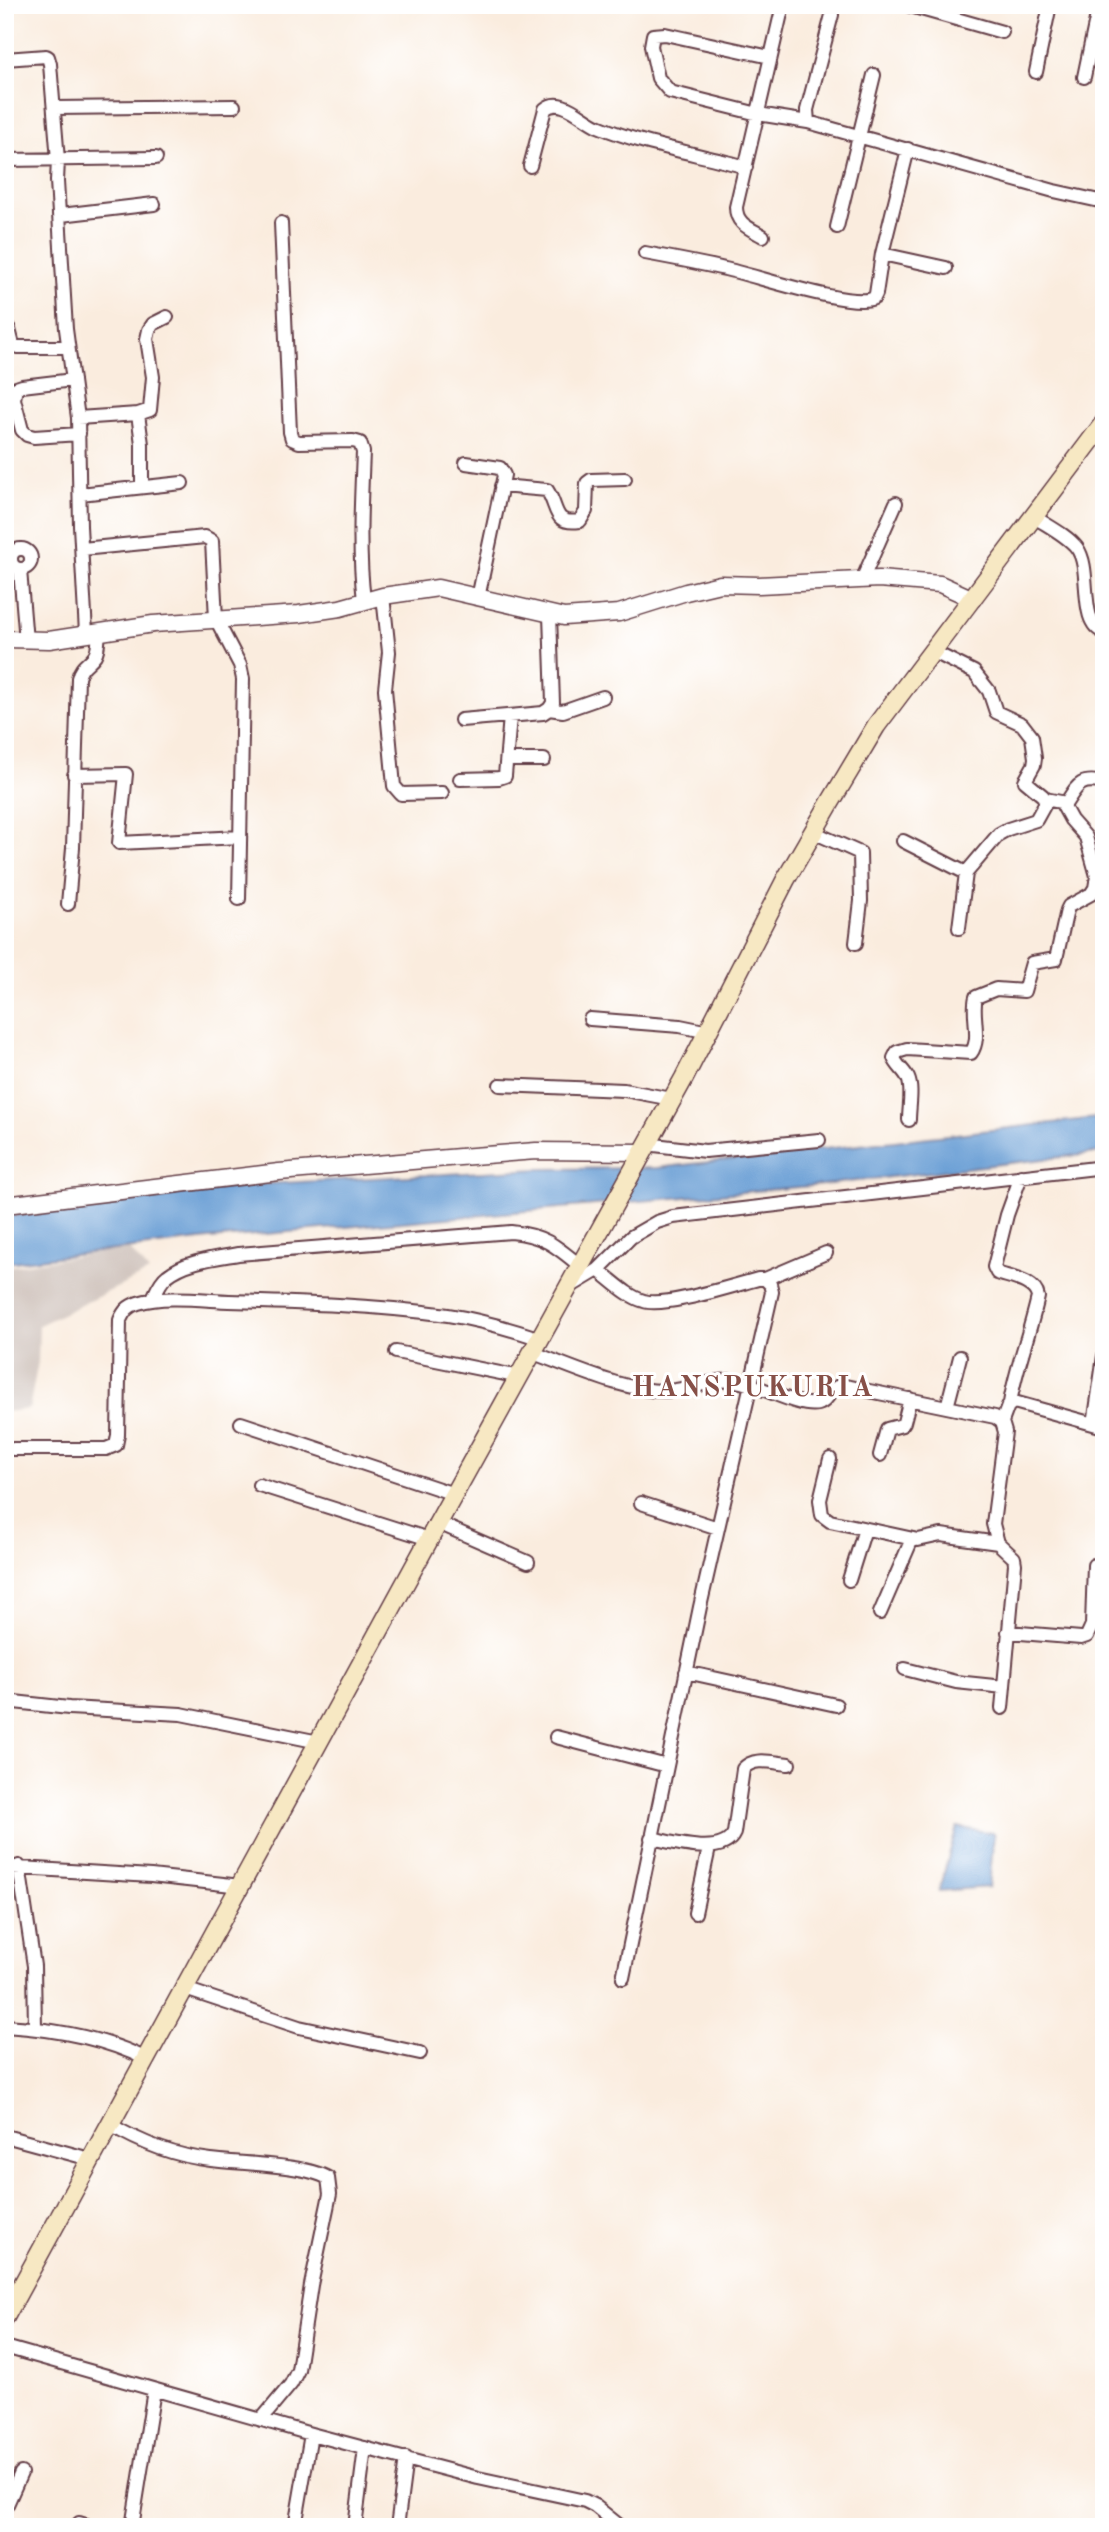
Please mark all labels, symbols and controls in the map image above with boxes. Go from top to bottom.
district label: HANSPUKURIA [631,1375,875,1403]

